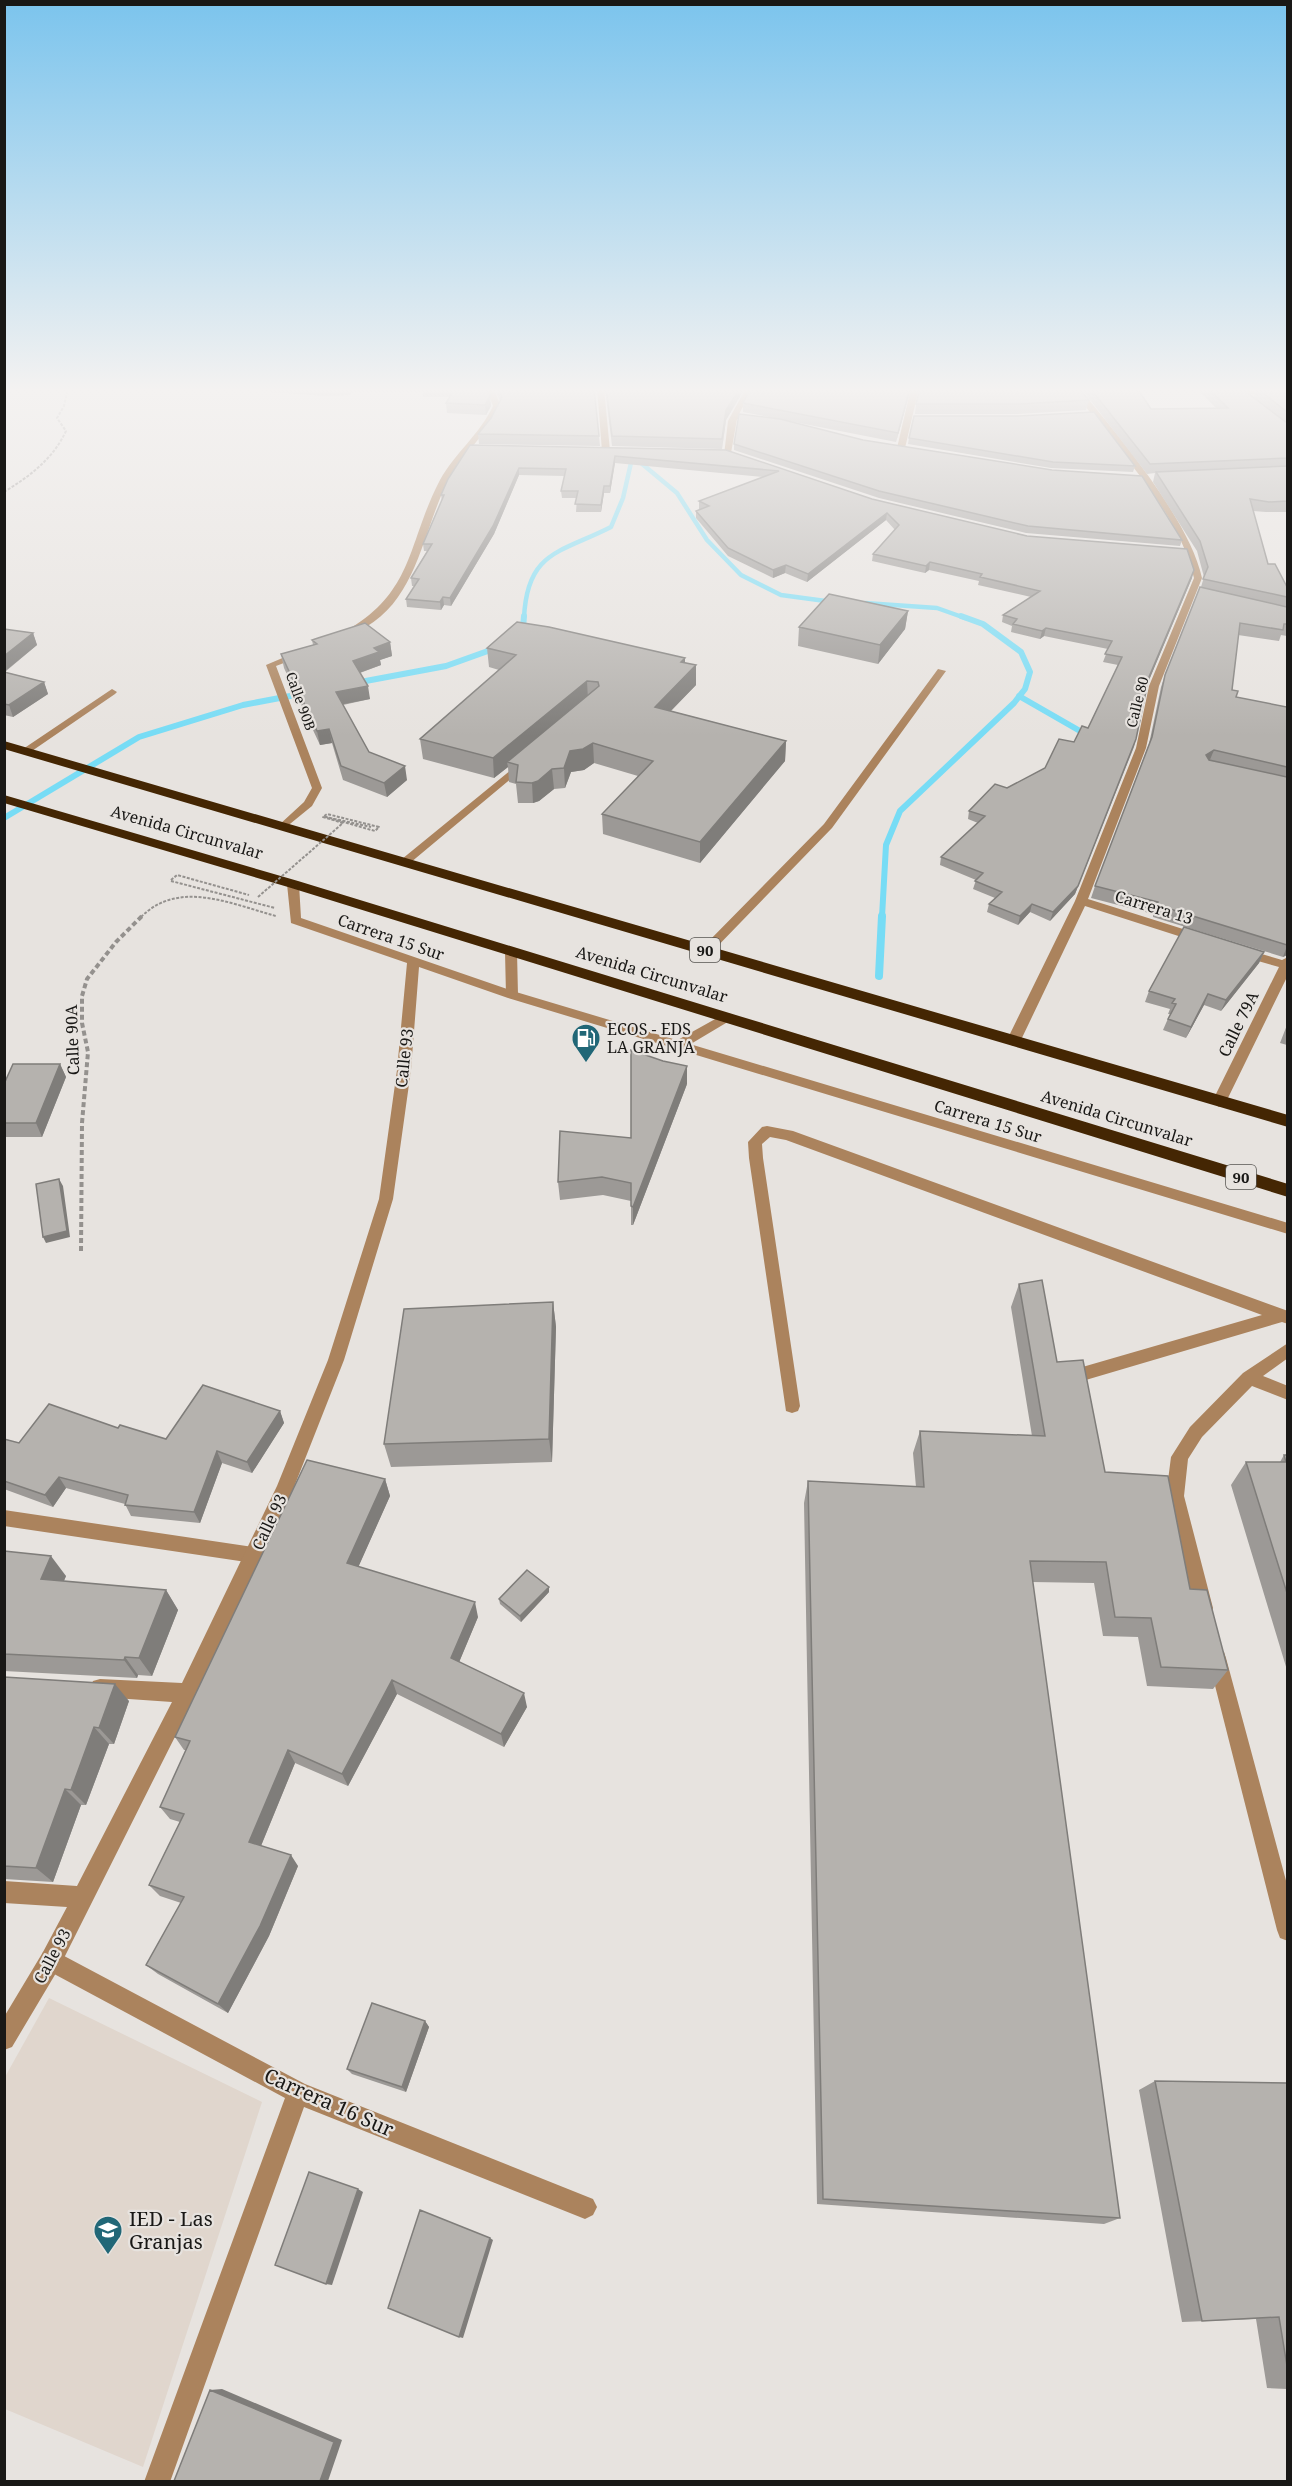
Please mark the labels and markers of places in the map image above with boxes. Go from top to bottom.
place label: ECOS - EDS LA GRANJA [607,1018,696,1058]
fuel station icon: ECOS - EDS LA GRANJA [570,1022,602,1064]
place label: IED - Las Granjas [129,2205,213,2255]
school or university icon: IED - Las Granjas [92,2214,124,2256]

